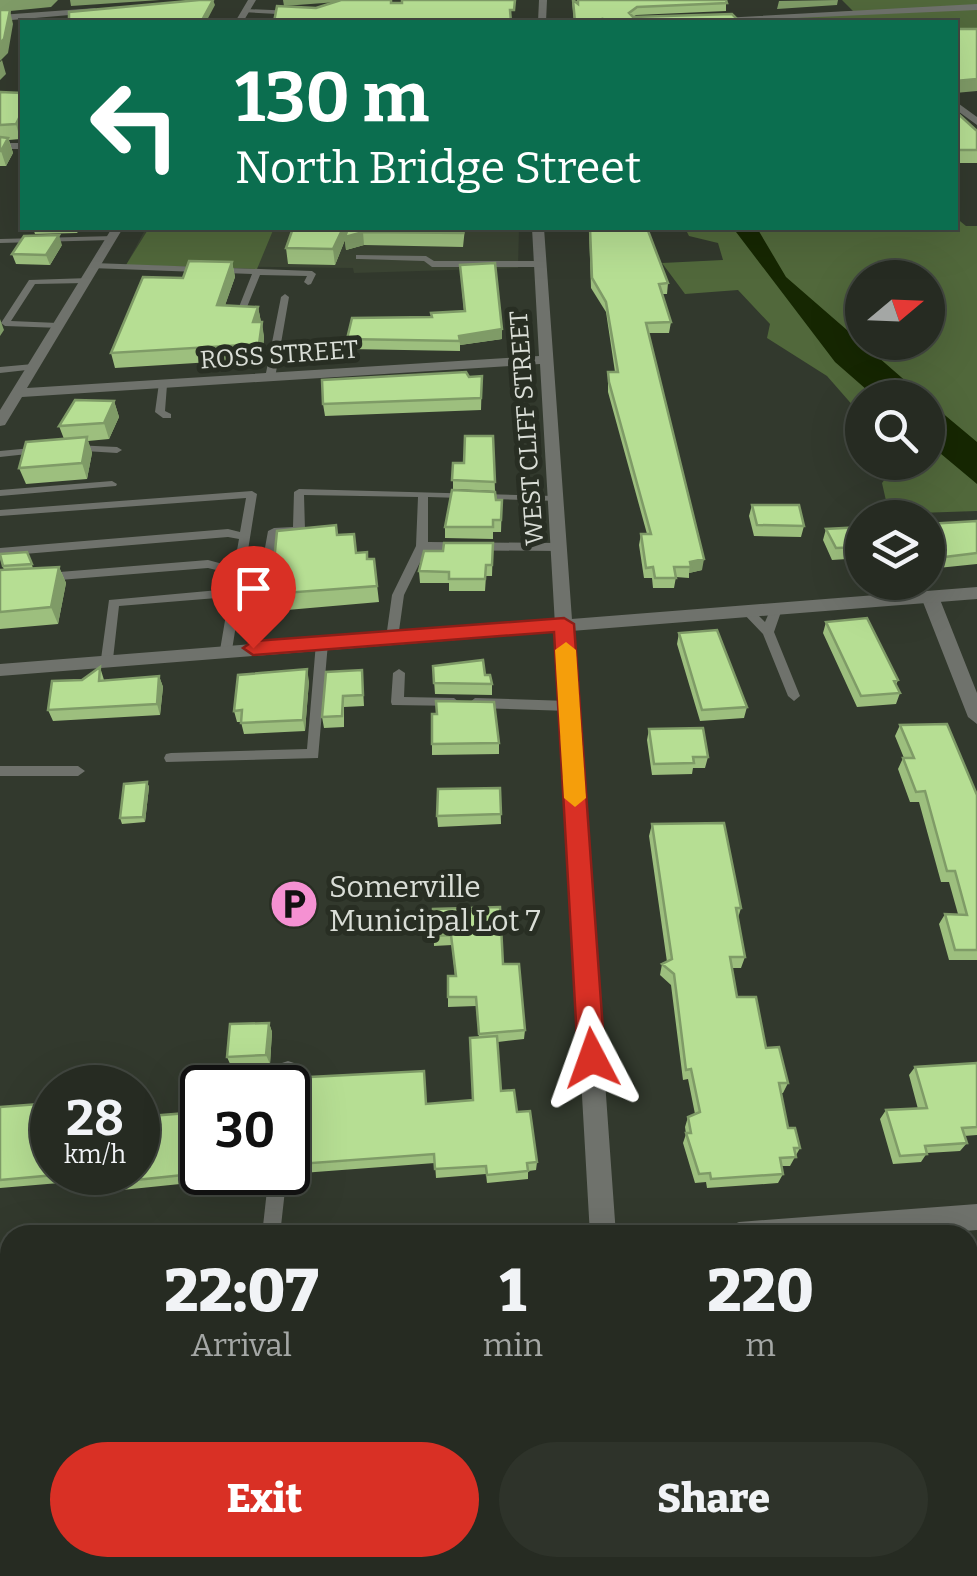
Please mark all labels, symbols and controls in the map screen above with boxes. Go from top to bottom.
text: 130 m [235,56,429,140]
icon: left [70,60,200,190]
text: North Bridge Street [235,141,641,195]
north arrow [845,260,945,360]
map controls [845,260,945,600]
street label: WEST CLIFF STREET [504,310,550,546]
street label: ROSS STREET [199,334,359,376]
button: search [845,380,945,480]
button: layers [845,500,945,600]
pin [211,546,296,649]
icon: arrive [226,561,281,616]
place label: Somerville Municipal Lot 7 [329,869,540,939]
parking icon: Somerville Municipal Lot 7 [268,878,320,930]
position arrow [540,1006,644,1110]
speed limit sign: 30 [180,1065,310,1195]
text: 28 [66,1088,124,1148]
text: km/h [64,1140,126,1170]
text: 22:07 [164,1255,319,1327]
text: 1 [500,1255,526,1327]
text: 220 [707,1255,814,1327]
text: Arrival [191,1326,292,1364]
text: min [483,1326,543,1364]
text: m [745,1326,776,1364]
button: Exit [50,1442,479,1557]
button: Share [499,1442,928,1557]

